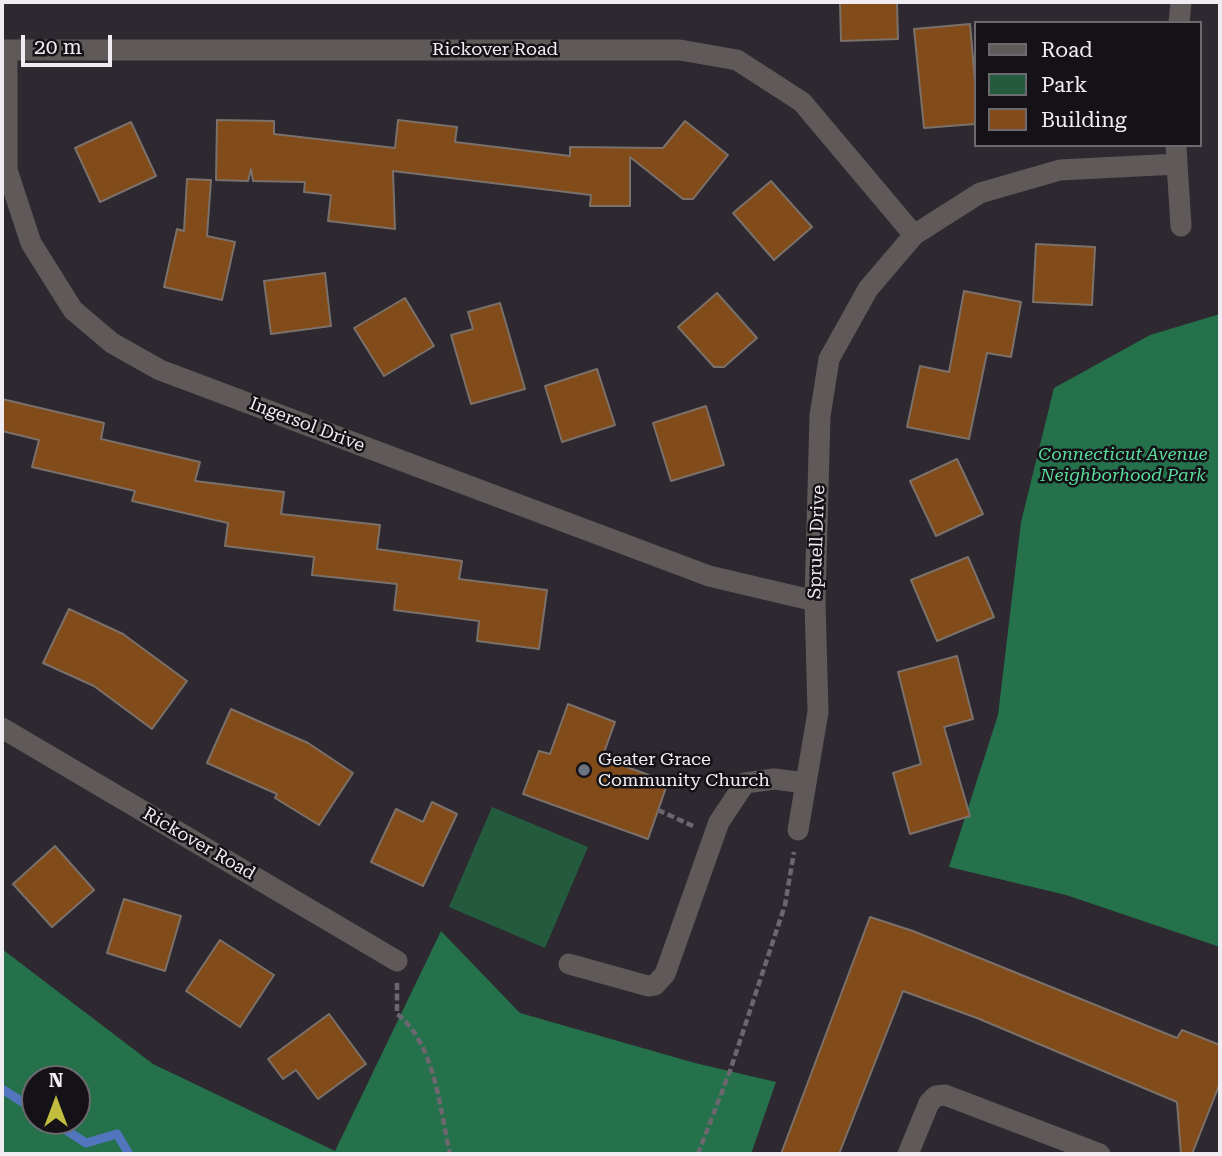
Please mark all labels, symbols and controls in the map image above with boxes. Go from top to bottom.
scale bar [24,21,116,65]
legend [974,21,1201,147]
text: 20 m [34,35,82,59]
text: Road [1041,38,1093,62]
street label: Rickover Road [432,39,558,61]
text: Park [1041,73,1087,97]
text: Building [1041,108,1127,132]
street label: Ingersol Drive [246,393,368,457]
park label: Connecticut Avenue Neighborhood Park [1038,444,1208,486]
street label: Spruell Drive [804,485,830,599]
place label: Geater Grace Community Church [598,749,770,792]
marker: Geater Grace Community Church [576,762,592,778]
street label: Rickover Road [139,803,259,885]
north arrow [21,1065,91,1135]
text: N [49,1069,63,1092]

